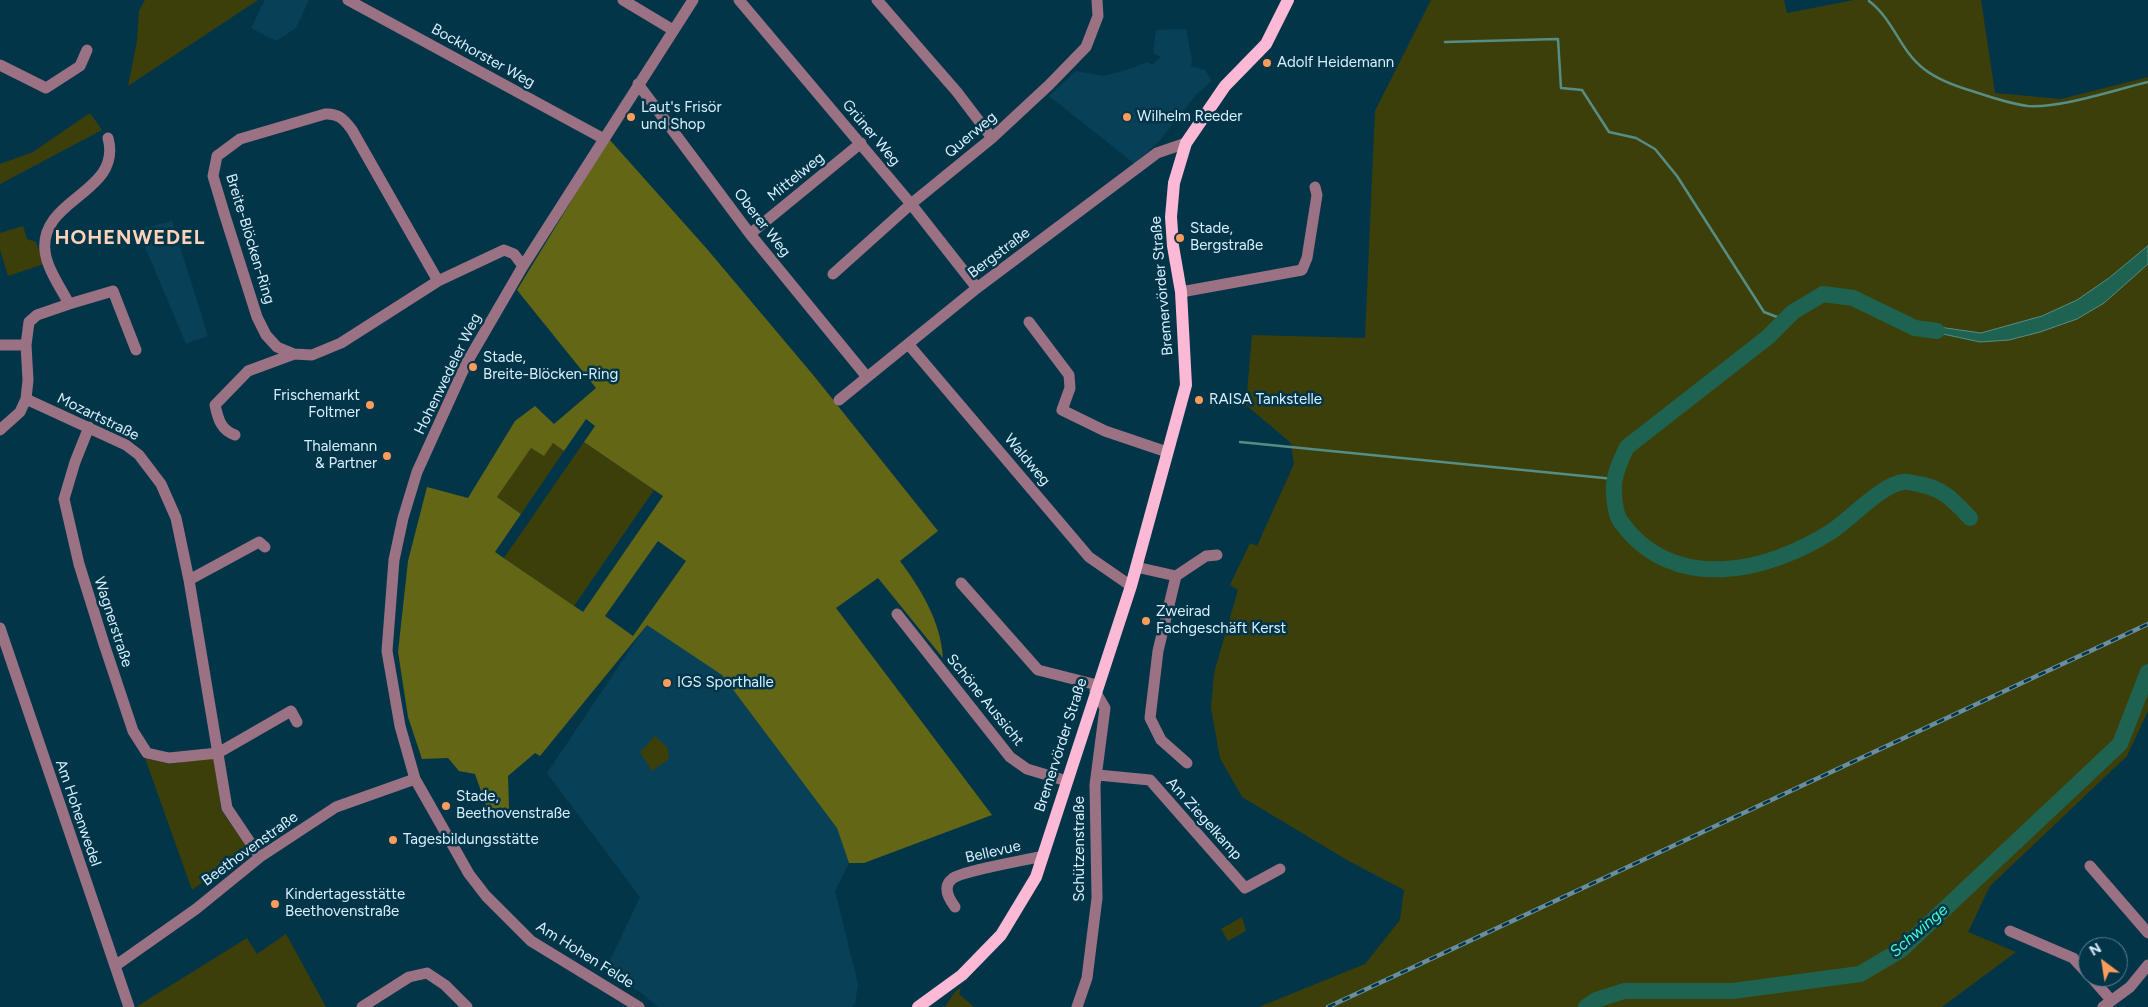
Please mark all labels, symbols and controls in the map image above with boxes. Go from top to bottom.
street label: Bockhorster Weg [428,20,538,92]
place label: Adolf Heidemann [1277,54,1394,72]
marker: Adolf Heidemann [1261,57,1273,69]
street label: Grüner Weg [838,96,904,170]
place label: Laut's Frisör und Shop [641,99,721,134]
street label: Querweg [942,108,1000,162]
place label: Wilhelm Reeder [1137,108,1242,126]
marker: Laut's Frisör und Shop [625,111,637,123]
marker: Wilhelm Reeder [1121,111,1133,123]
street label: Mittelweg [764,149,828,205]
street label: Breite-Blöcken-Ring [222,172,278,306]
street label: Oberer Weg [730,185,794,261]
street label: Bremervörder Straße [1147,216,1177,356]
place label: Stade, Bergstraße [1190,220,1263,255]
street label: Bergstraße [964,224,1034,282]
district label: HOHENWEDEL [53,226,207,250]
marker: Stade, Bergstraße [1174,232,1186,244]
street label: Hohenwedeler Weg [411,310,485,438]
place label: Stade, Breite-Blöcken-Ring [483,349,618,384]
marker: Stade, Breite-Blöcken-Ring [467,361,479,373]
place label: Frischemarkt Foltmer [273,387,360,422]
street label: Mozartstraße [54,389,142,445]
place label: RAISA Tankstelle [1209,391,1322,409]
marker: RAISA Tankstelle [1193,394,1205,406]
marker: Frischemarkt Foltmer [364,399,376,411]
street label: Waldweg [1000,430,1054,490]
place label: Thalemann & Partner [304,438,377,473]
marker: Thalemann & Partner [381,450,393,462]
street label: Wagnerstraße [90,575,136,669]
place label: Zweirad Fachgeschäft Kerst [1156,603,1286,638]
marker: Zweirad Fachgeschäft Kerst [1140,615,1152,627]
street label: Schöne Aussicht [943,651,1027,749]
place label: IGS Sporthalle [677,674,774,692]
street label: Bremervörder Straße [1031,676,1091,814]
marker: IGS Sporthalle [661,677,673,689]
street label: Am Hohenwedel [51,757,105,869]
street label: Am Ziegelkamp [1162,774,1246,864]
place label: Stade, Beethovenstraße [456,788,570,823]
street label: Schützenstraße [1071,796,1089,902]
marker: Stade, Beethovenstraße [440,800,452,812]
street label: Beethovenstraße [198,808,302,890]
place label: Tagesbildungsstätte [403,831,539,849]
marker: Tagesbildungsstätte [387,834,399,846]
street label: Bellevue [964,837,1022,867]
place label: Kindertagesstätte Beethovenstraße [285,886,405,921]
marker: Kindertagesstätte Beethovenstraße [269,898,281,910]
water label: Schwinge [1886,901,1952,961]
street label: Am Hohen Felde [533,918,637,992]
north arrow [2078,937,2128,987]
text: N [2087,940,2105,960]

